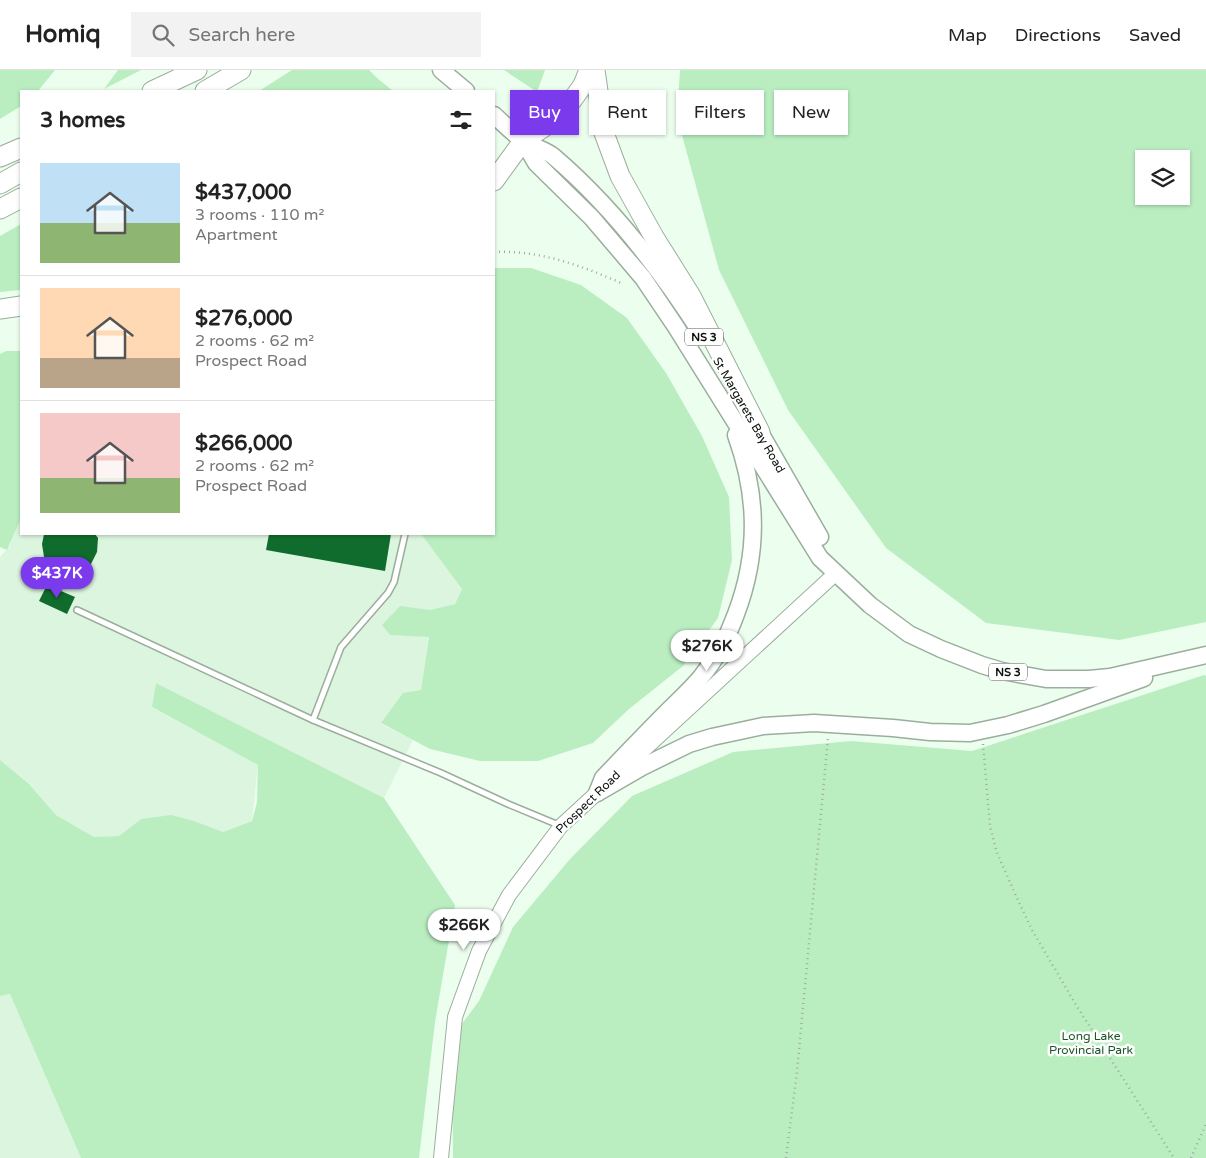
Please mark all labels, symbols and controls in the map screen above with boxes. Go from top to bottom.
search box [131,12,481,57]
text: Homiq [25,20,101,49]
icon: search [149,21,177,49]
text: Search here [189,24,295,46]
text: Map [948,24,987,46]
text: Directions [1015,24,1101,46]
text: Saved [1129,24,1181,46]
chip: Buy [510,90,579,135]
chip: Rent [589,90,666,135]
chip: Filters [676,90,764,135]
chip: New [774,90,848,135]
icon: filters [447,106,475,134]
text: 3 homes [40,108,125,133]
map controls [1135,150,1190,205]
button: layers [1135,150,1190,205]
text: $437,000 [195,180,291,205]
icon: home [80,183,140,243]
text: 3 rooms · 110 m² [195,205,324,225]
text: Apartment [195,225,278,245]
text: $276,000 [195,306,293,331]
icon: home [80,308,140,368]
road number: NS 3 [685,328,723,346]
text: 2 rooms · 62 m² [195,331,314,351]
text: Prospect Road [195,351,307,371]
street label: St Margarets Bay Road [710,355,788,475]
text: $266,000 [195,431,293,456]
icon: home [80,433,140,493]
text: 2 rooms · 62 m² [195,456,314,476]
text: Prospect Road [195,476,307,496]
pin: $437K [22,556,92,599]
text: $437K [32,563,82,583]
pin: $276K [672,630,742,672]
text: $276K [682,636,732,656]
road number: NS 3 [989,664,1027,680]
street label: Prospect Road [553,768,623,836]
pin: $266K [429,908,499,951]
text: $266K [439,915,489,935]
park label: Long Lake Provincial Park [1049,1029,1134,1057]

